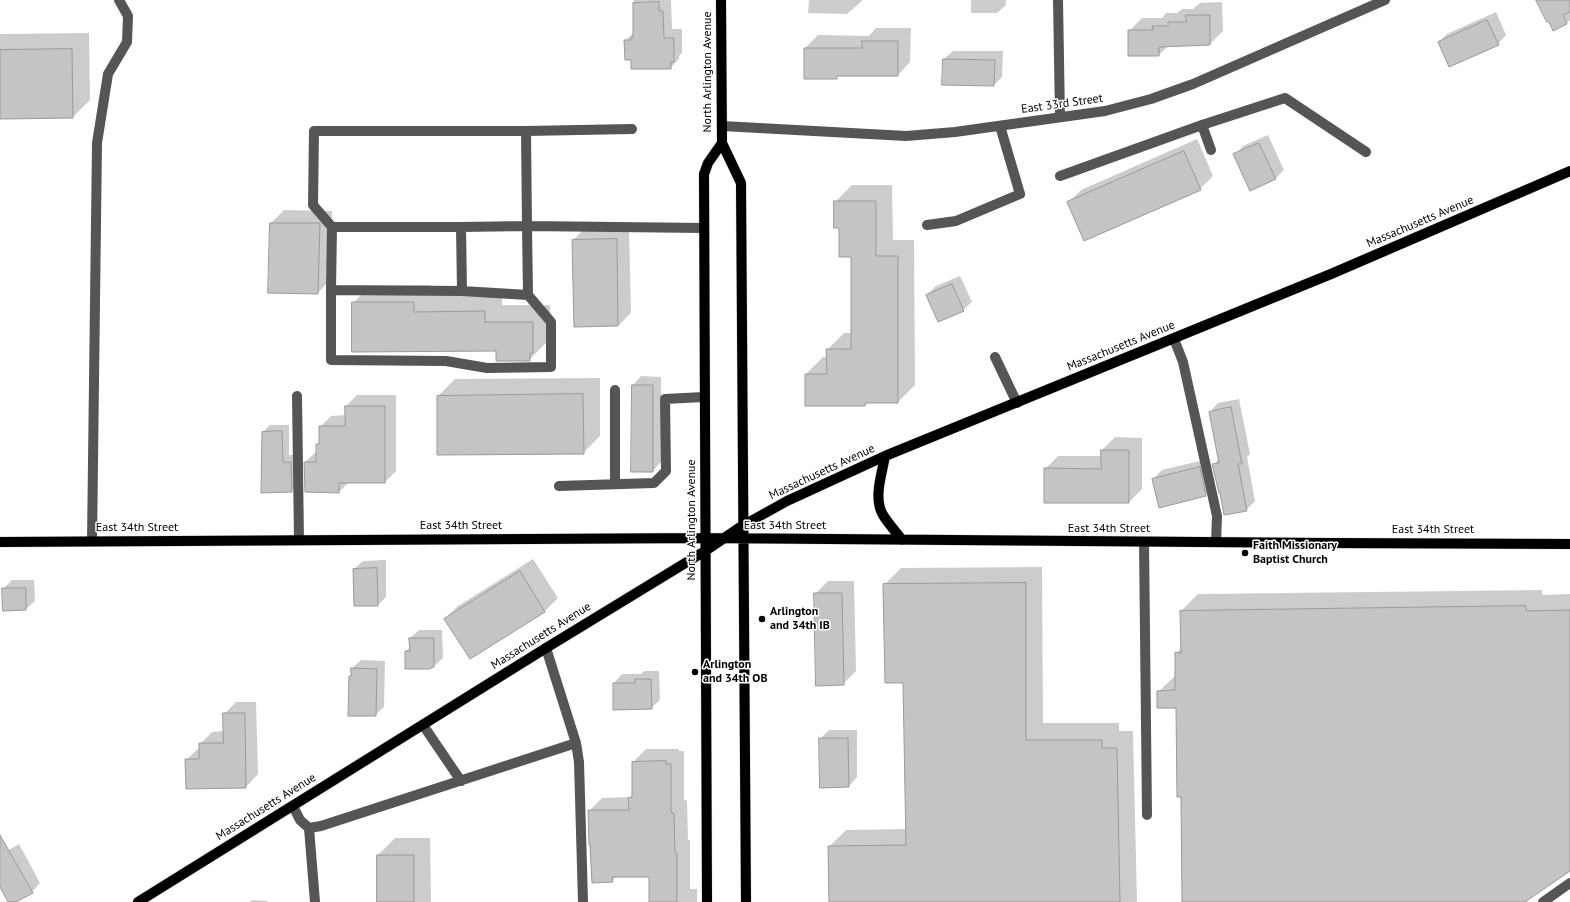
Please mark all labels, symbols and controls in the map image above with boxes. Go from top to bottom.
street label: North Arlington Avenue [701,11,715,133]
street label: East 33rd Street [1020,91,1104,117]
street label: Massachusetts Avenue [1364,193,1476,251]
street label: Massachusetts Avenue [1065,318,1177,374]
street label: Massachusetts Avenue [767,441,877,503]
street label: North Arlington Avenue [685,459,699,581]
street label: East 34th Street [420,519,502,533]
street label: East 34th Street [744,519,826,533]
street label: East 34th Street [96,521,178,535]
street label: East 34th Street [1068,522,1150,536]
street label: East 34th Street [1392,523,1474,537]
place label: Faith Missionary Baptist Church [1253,539,1337,567]
marker: Faith Missionary Baptist Church [1240,548,1250,558]
street label: Massachusetts Avenue [488,599,594,673]
place label: Arlington and 34th IB [770,605,830,633]
marker: Arlington and 34th IB [757,614,767,624]
place label: Arlington and 34th OB [703,658,767,686]
marker: Arlington and 34th OB [690,667,700,677]
street label: Massachusetts Avenue [213,770,319,844]

